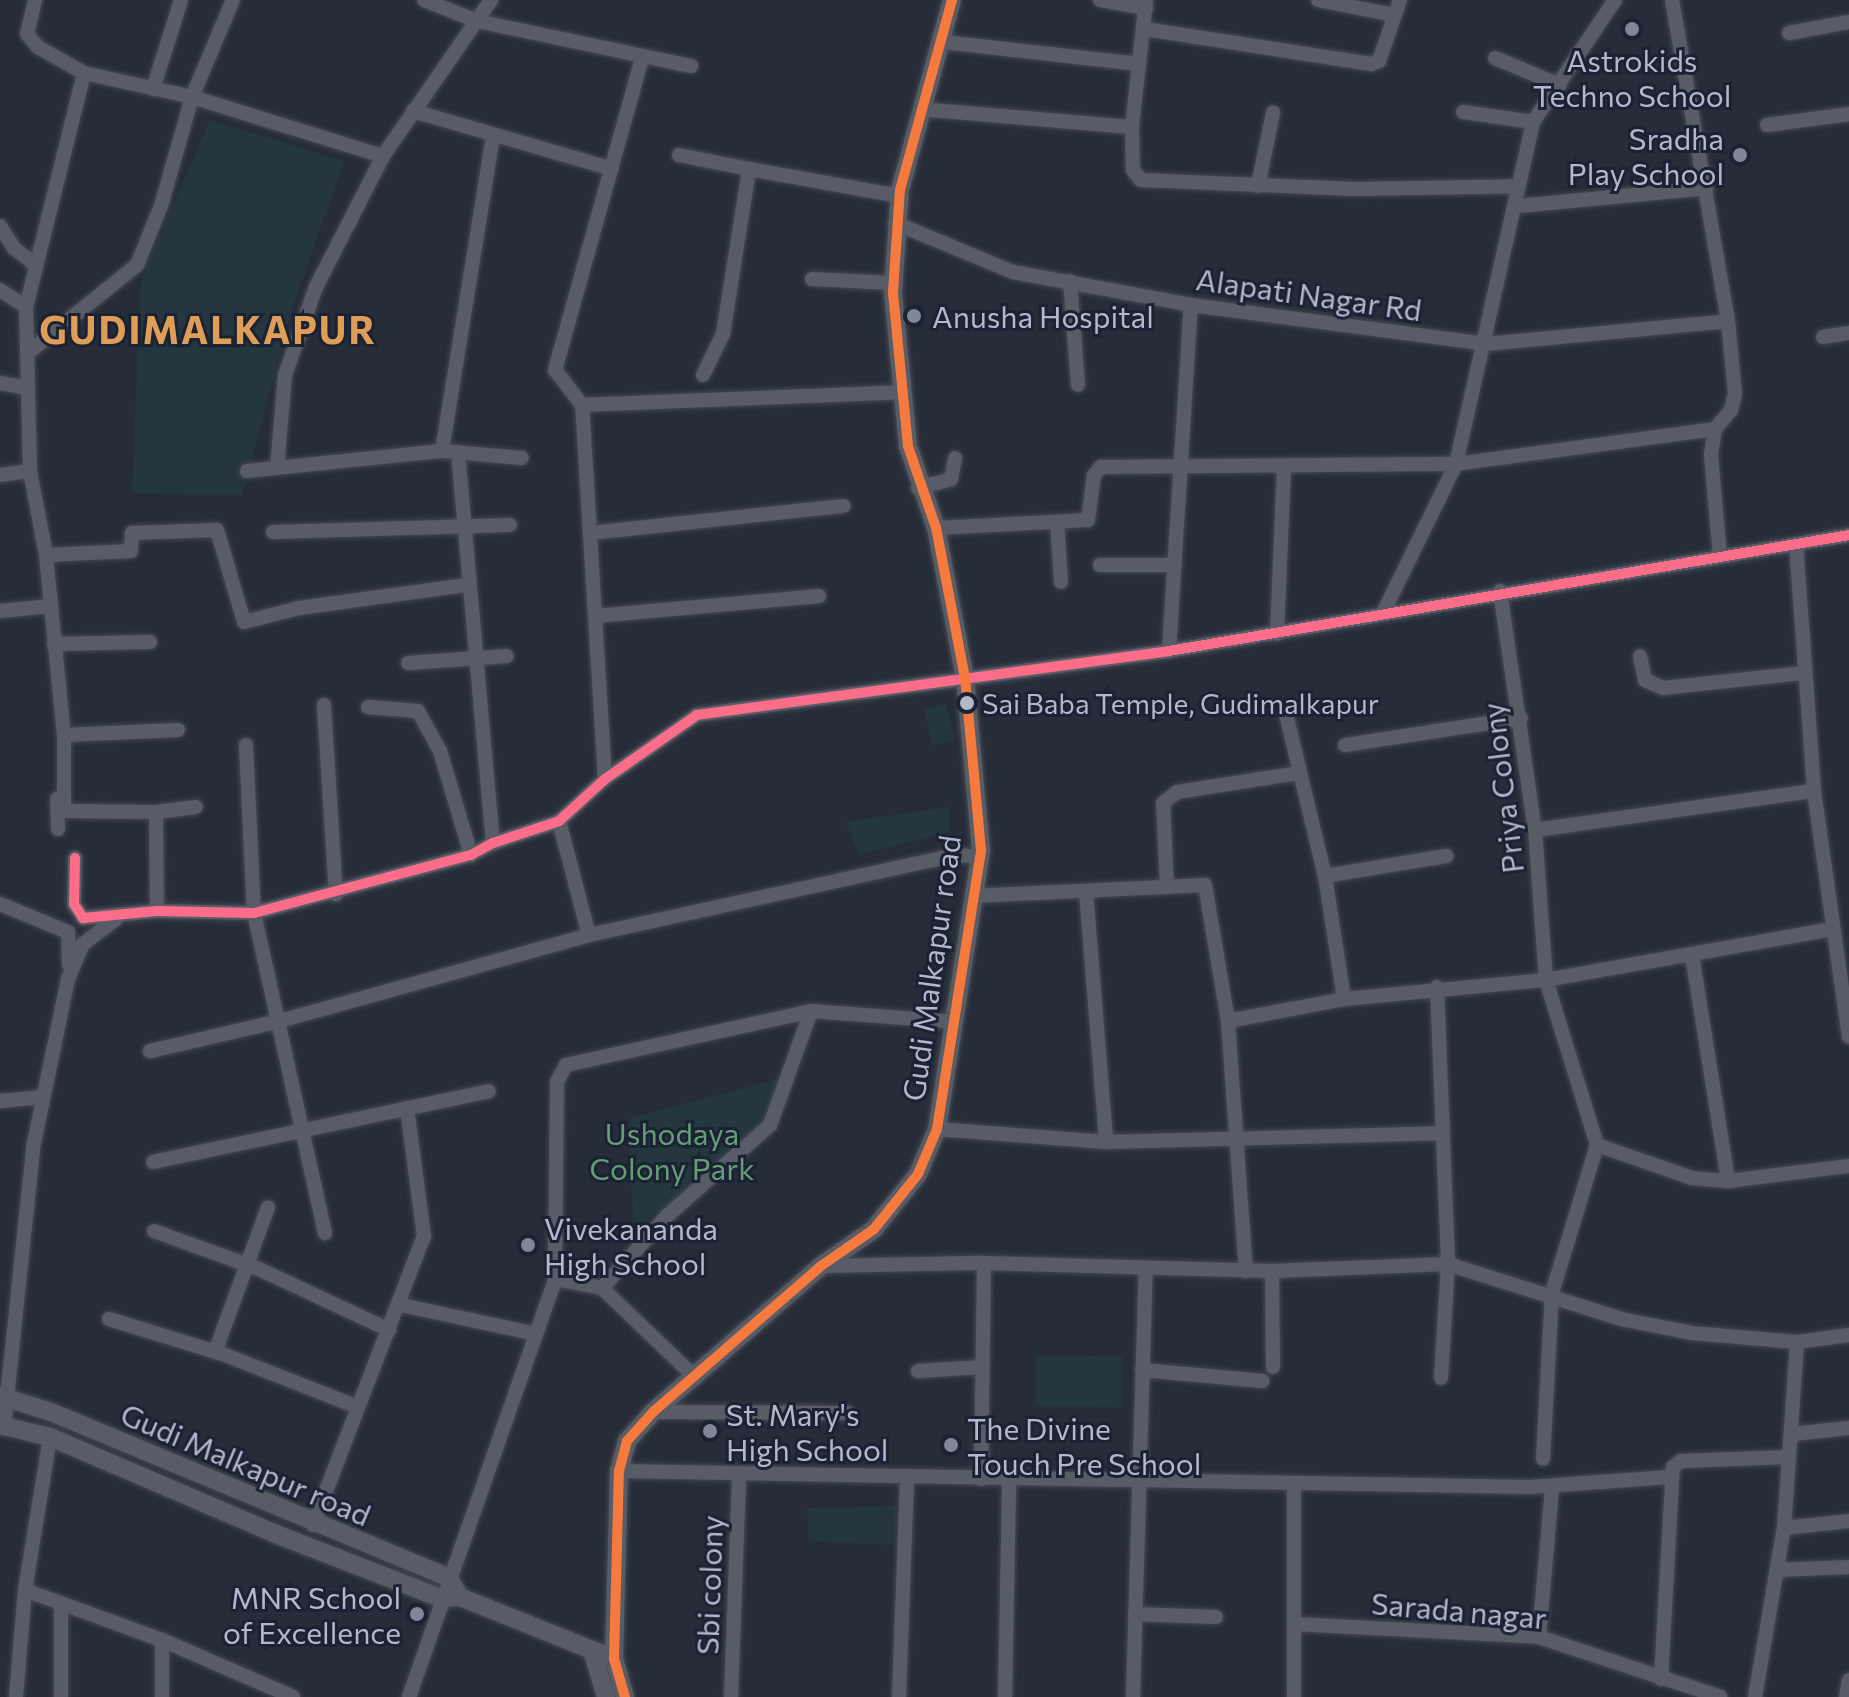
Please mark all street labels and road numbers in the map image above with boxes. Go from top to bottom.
street label: Alapati Nagar Rd [1194,260,1424,328]
street label: Priya Colony [1474,701,1530,875]
street label: Gudi Malkapur road [895,833,967,1103]
street label: Gudi Malkapur road [116,1395,376,1533]
street label: Sbi colony [689,1515,729,1655]
street label: Sarada nagar [1370,1584,1548,1636]

